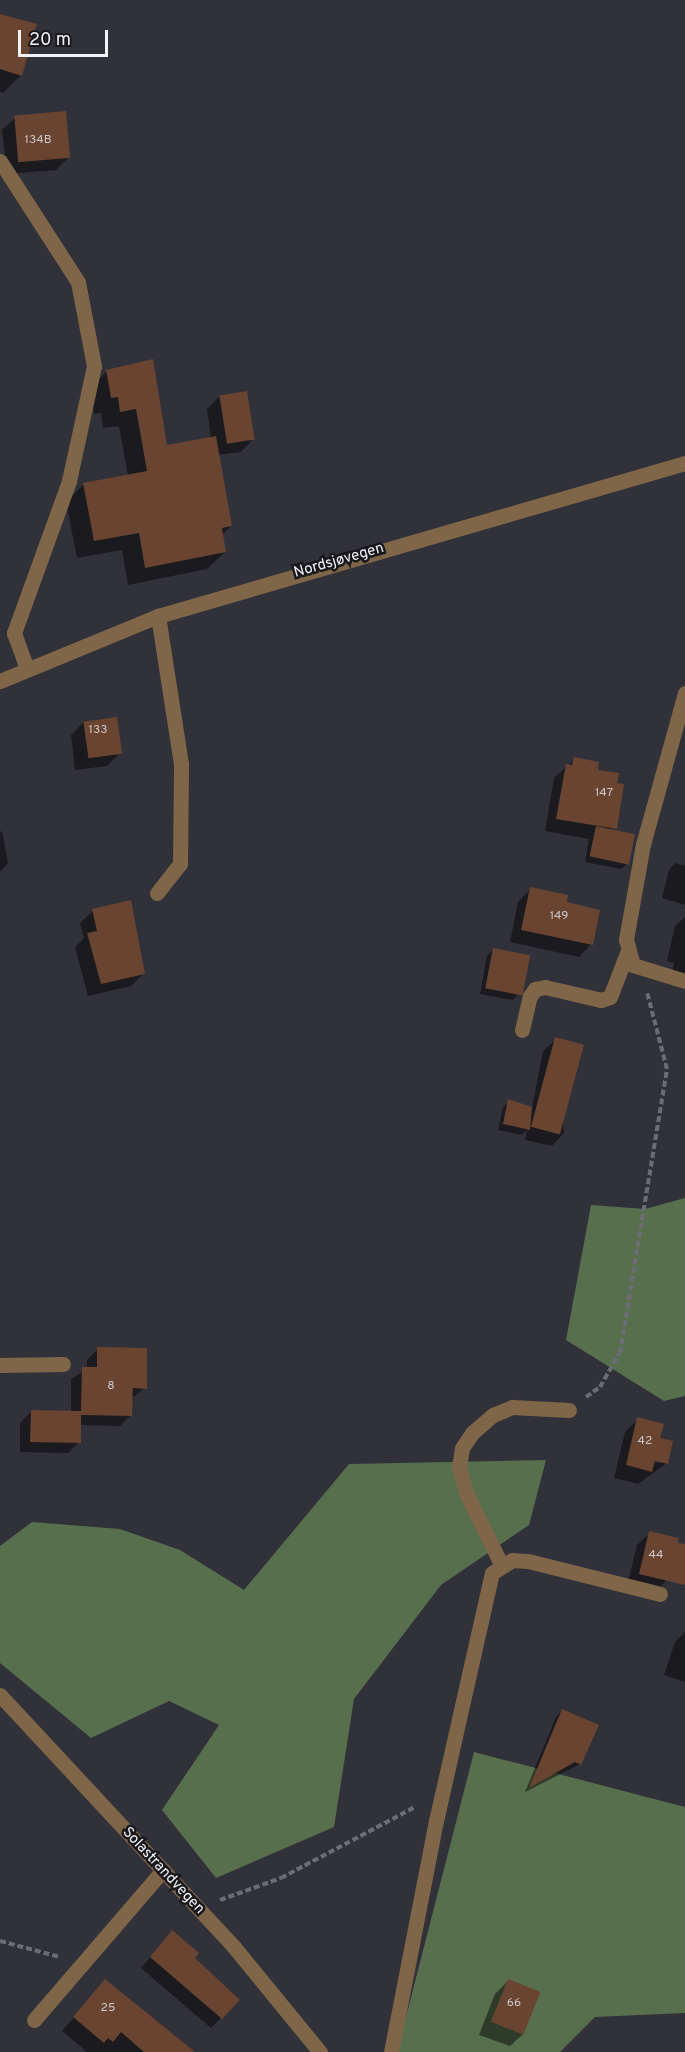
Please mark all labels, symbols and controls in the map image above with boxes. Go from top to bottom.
scale bar [21,18,111,56]
text: 20 m [29,29,71,52]
house number: 134B [24,134,52,148]
street label: Nordsjøvegen [292,540,386,582]
house number: 133 [89,724,107,738]
house number: 147 [595,787,613,801]
house number: 149 [550,910,568,924]
house number: 8 [107,1380,115,1394]
house number: 42 [638,1435,652,1449]
house number: 44 [649,1549,663,1563]
street label: Solastrandvegen [118,1824,208,1918]
house number: 66 [507,1997,521,2011]
house number: 25 [101,2002,115,2016]

